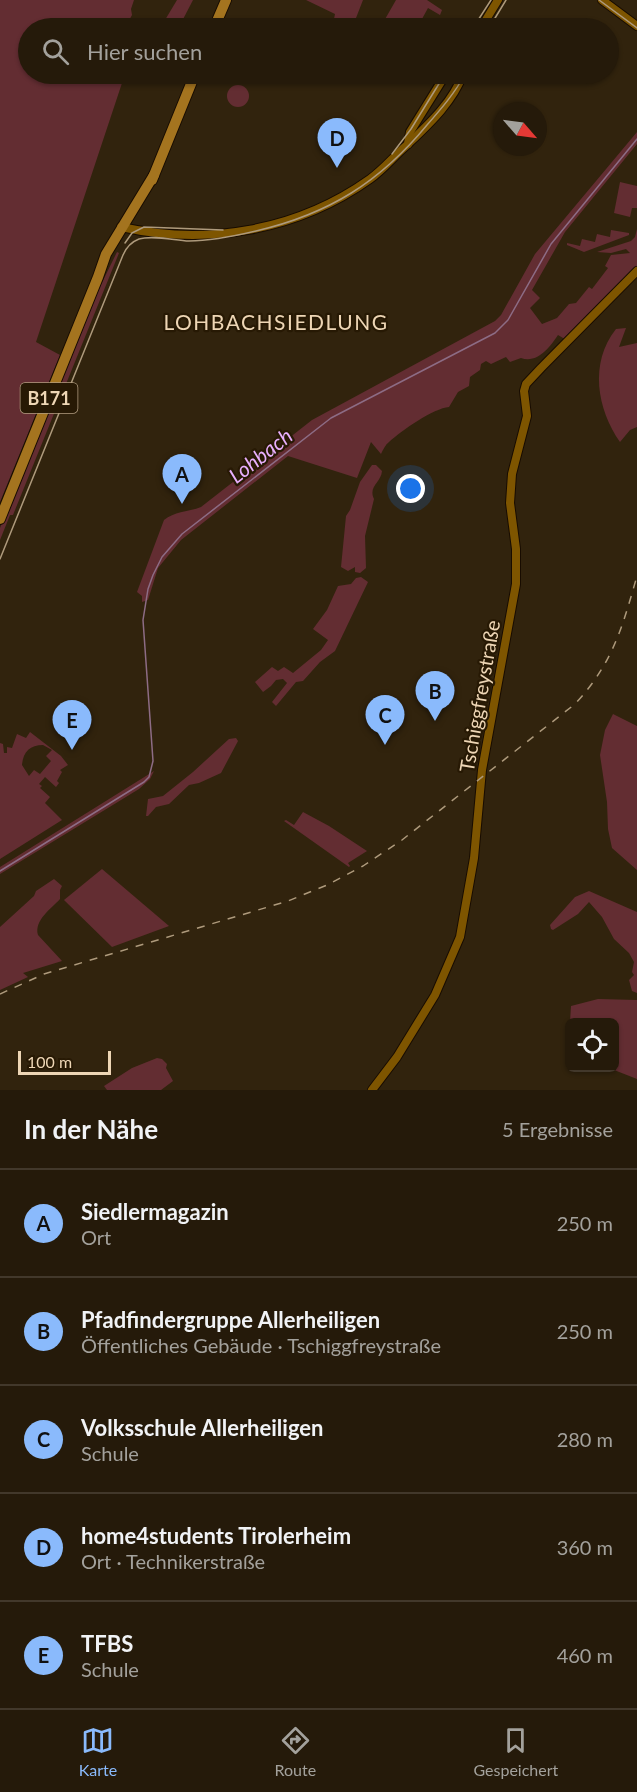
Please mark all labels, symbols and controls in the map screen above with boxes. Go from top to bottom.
search box [18,18,619,84]
icon: search [39,35,72,68]
text: Hier suchen [87,38,202,65]
north arrow [493,102,547,156]
pin: D [318,118,356,168]
district label: LOHBACHSIEDLUNG [163,309,389,334]
road number: B171 [20,383,78,413]
water label: Lohbach [223,422,297,488]
pin: A [162,454,201,504]
your location [396,474,425,503]
street label: Tschiggfreystraße [454,618,504,774]
pin: B [416,672,454,721]
pin: C [366,696,404,745]
pin: E [52,700,92,750]
map controls [565,1018,619,1072]
button: locate [565,1018,619,1072]
scale bar [18,1048,111,1076]
text: 100 m [27,1052,72,1071]
text: In der Nähe [24,1113,158,1145]
text: 5 Ergebnisse [502,1117,613,1141]
text: Siedlermagazin [81,1198,229,1225]
text: A [37,1211,50,1235]
text: 250 m [557,1211,613,1235]
text: Ort [81,1225,111,1249]
text: Pfadfindergruppe Allerheiligen [81,1306,380,1333]
text: B [37,1319,50,1343]
text: 250 m [557,1319,613,1343]
text: Öffentliches Gebäude · Tschiggfreystraße [81,1333,441,1357]
text: Volksschule Allerheiligen [81,1414,324,1441]
text: C [37,1427,50,1451]
text: 280 m [557,1427,613,1451]
text: Schule [81,1441,139,1465]
text: home4students Tirolerheim [81,1522,351,1549]
text: D [36,1535,51,1559]
text: 360 m [557,1535,613,1559]
text: Ort · Technikerstraße [81,1549,265,1573]
text: TFBS [81,1630,133,1657]
text: E [38,1643,49,1667]
text: 460 m [557,1643,613,1667]
text: Schule [81,1657,139,1681]
tab: Karte [79,1724,117,1779]
tab: Route [275,1724,316,1779]
tab: Gespeichert [473,1724,558,1779]

